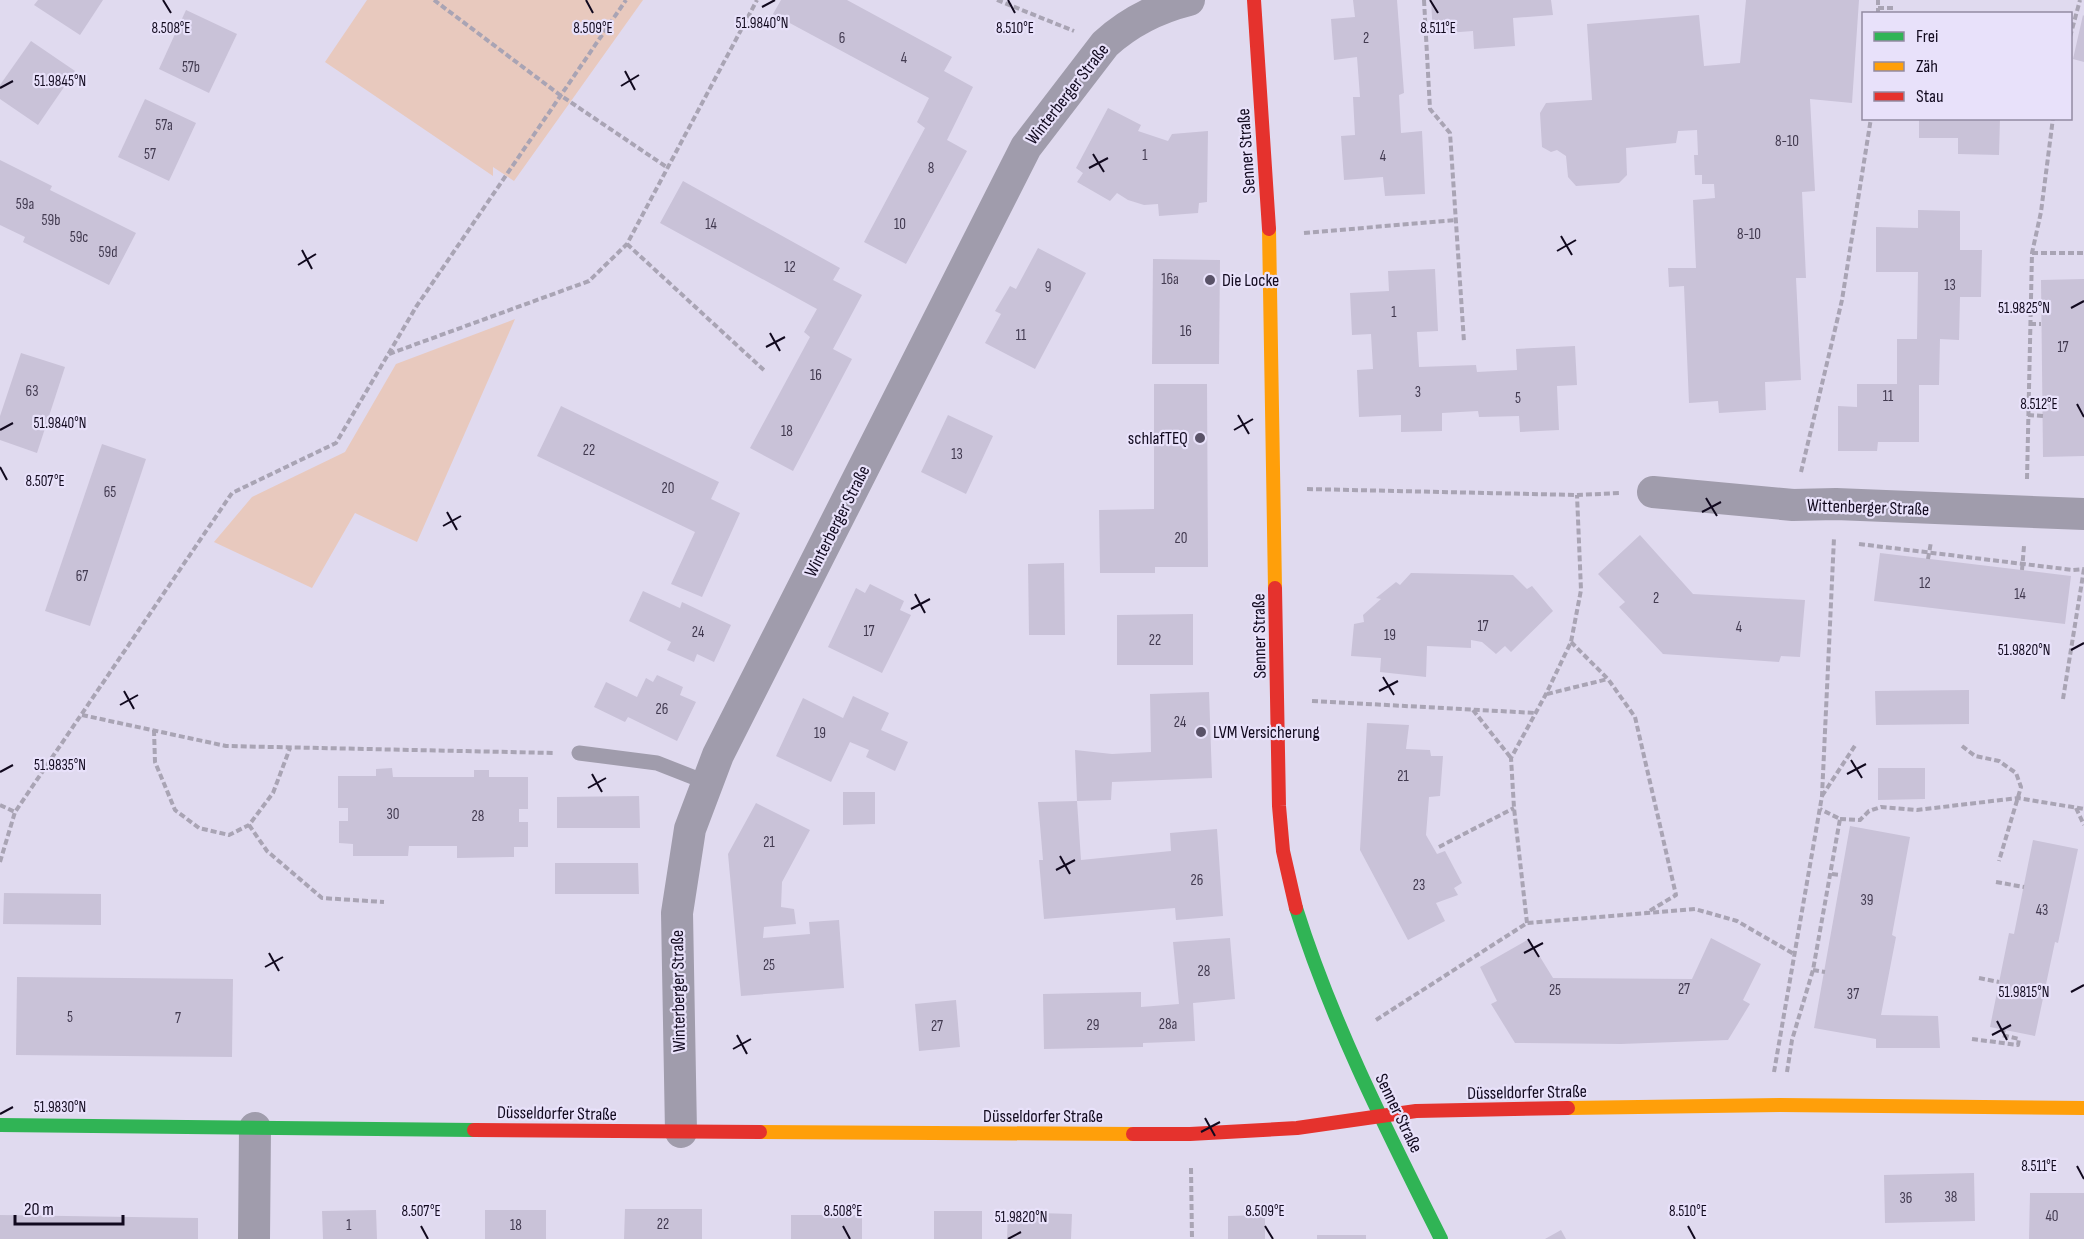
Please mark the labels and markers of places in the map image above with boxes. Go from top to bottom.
place label: Die Locke [1222,270,1279,291]
marker: Die Locke [1203,273,1217,287]
place label: schlafTEQ [1128,428,1188,449]
marker: schlafTEQ [1193,431,1207,445]
place label: LVM Versicherung [1213,722,1320,743]
marker: LVM Versicherung [1194,725,1208,739]

